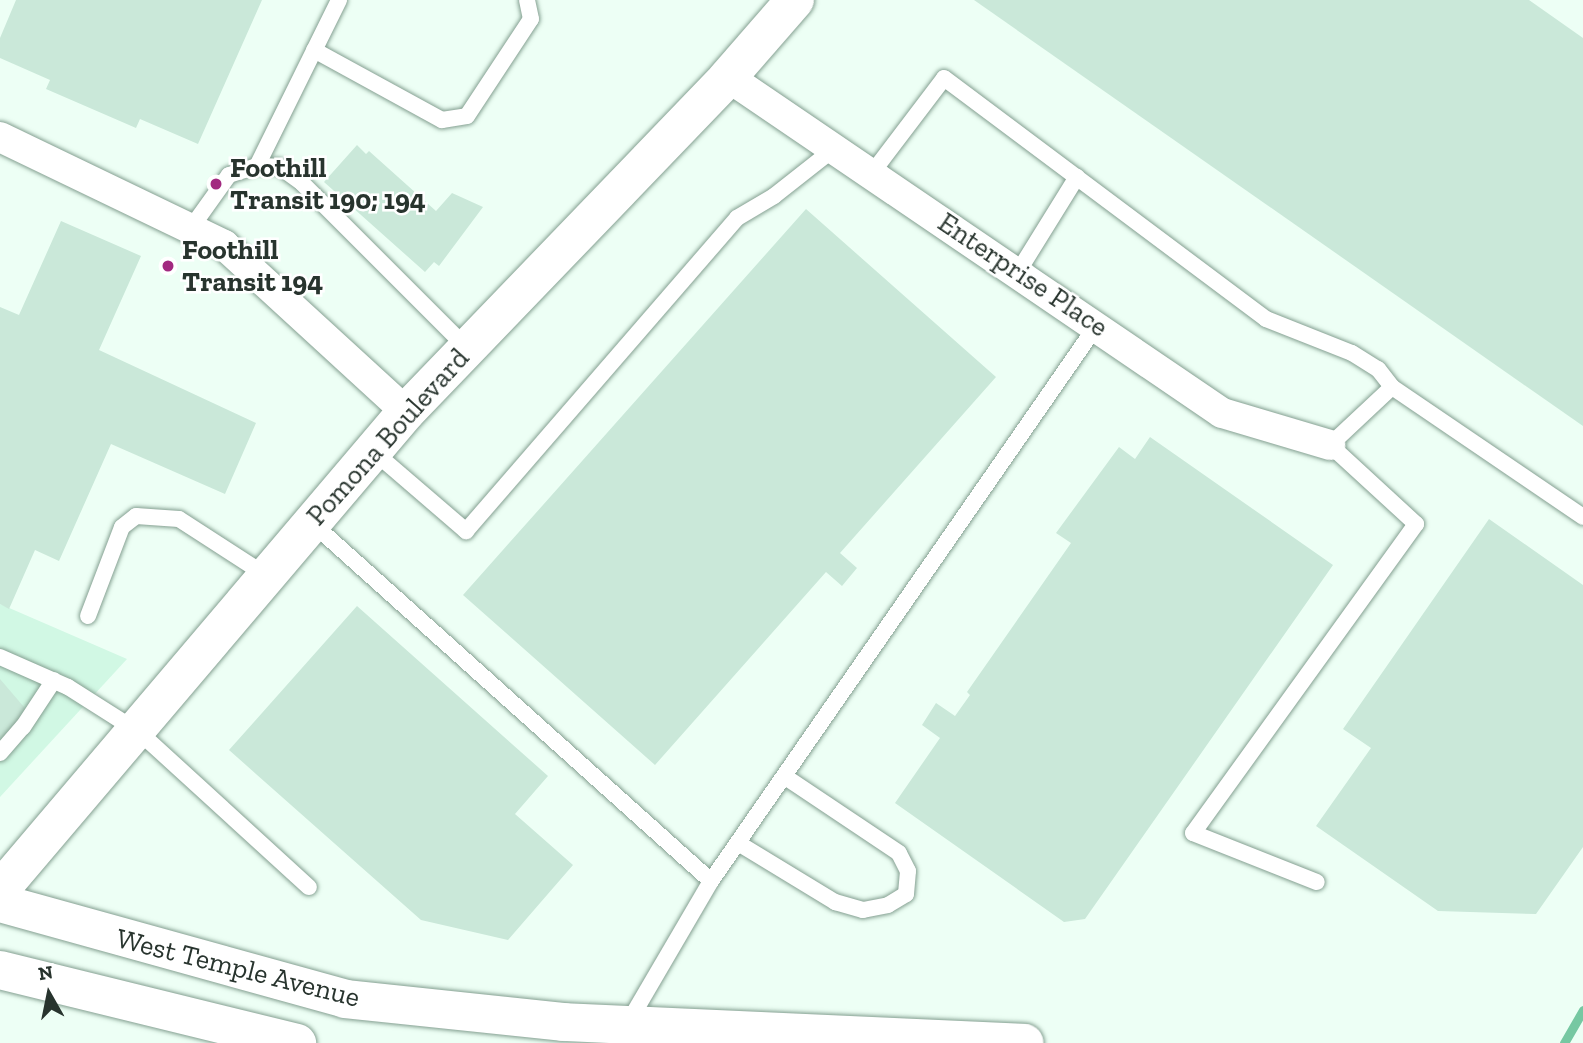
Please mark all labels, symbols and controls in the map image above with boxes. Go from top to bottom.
place label: Foothill Transit 190; 194 [230,151,426,217]
marker: Foothill Transit 190; 194 [208,176,224,192]
street label: Enterprise Place [932,206,1114,344]
place label: Foothill Transit 194 [182,233,323,299]
marker: Foothill Transit 194 [160,258,176,274]
street label: Pomona Boulevard [300,342,476,532]
street label: West Temple Avenue [112,921,364,1015]
north arrow [14,959,84,1029]
text: N [37,960,55,985]

